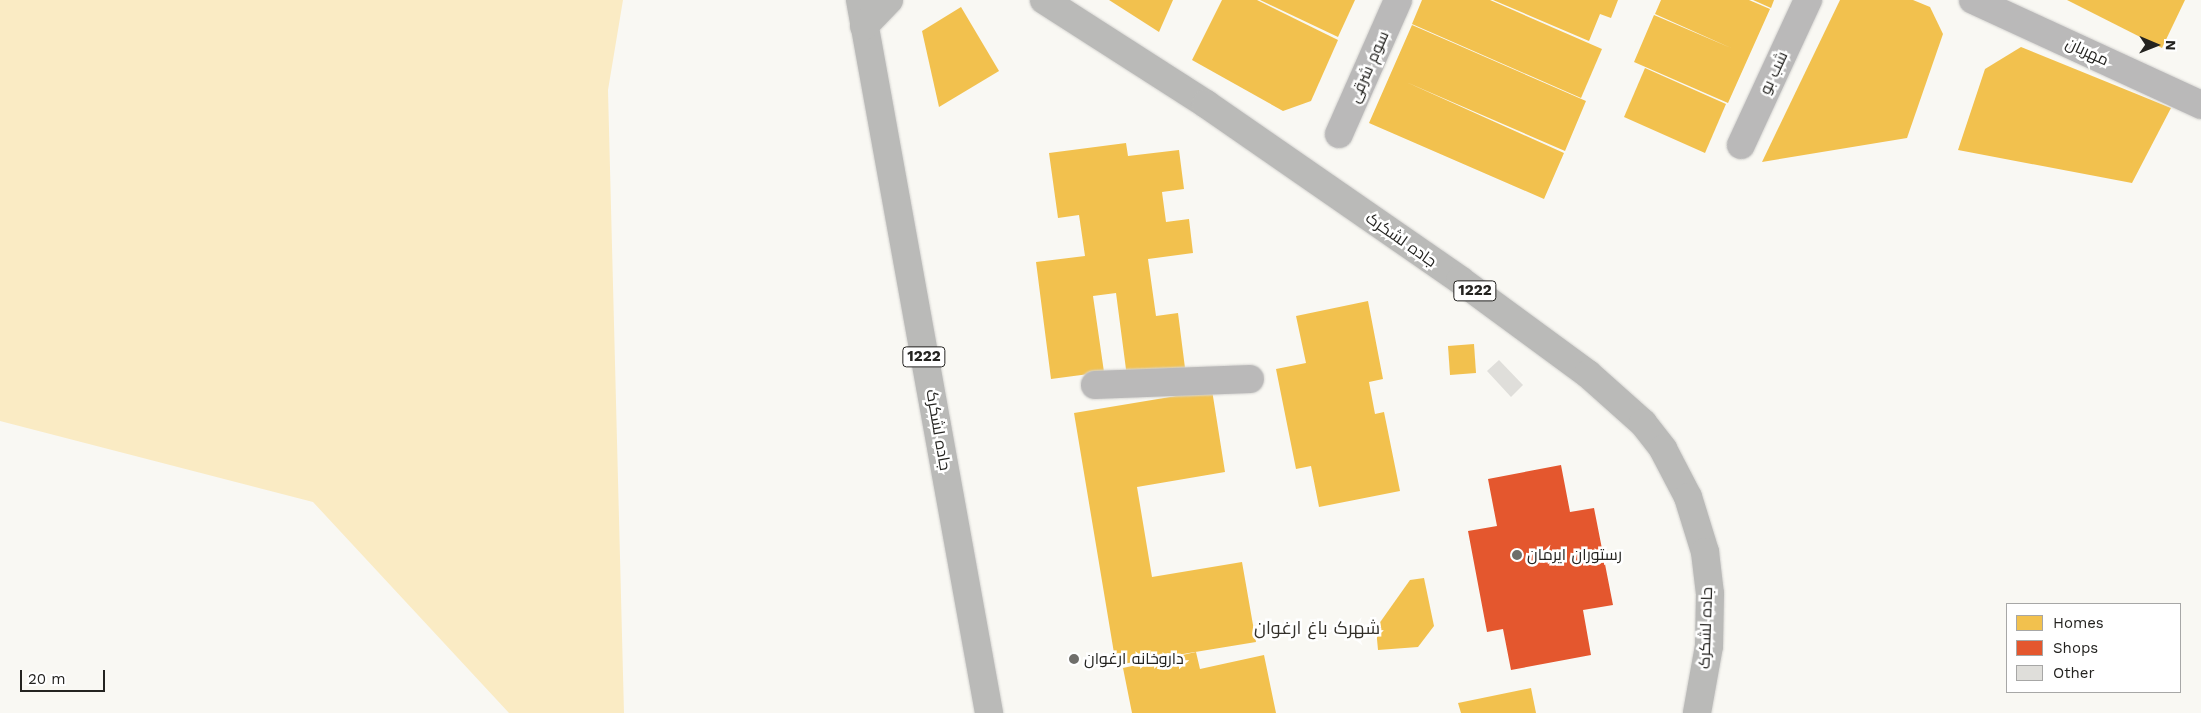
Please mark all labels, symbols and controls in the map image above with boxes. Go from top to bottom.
north arrow [2131,20,2181,70]
street label: سوم شرقی [1345,28,1393,106]
street label: مهربان [2062,34,2112,70]
text: N [2163,40,2179,51]
street label: شب بو [1756,48,1792,98]
street label: جاده لشکرک [1362,209,1440,271]
road number: 1222 [1452,278,1498,304]
road number: 1222 [902,344,946,370]
street label: جاده لشکرک [921,388,955,472]
place label: رستوران ايرمان [1527,545,1622,565]
marker: رستوران ايرمان [1511,549,1523,561]
street label: جاده لشکرک [1695,587,1717,669]
legend [2006,603,2181,693]
text: Homes [2053,614,2104,632]
district label: شهرک باغ ارغوان [1254,617,1380,639]
text: Shops [2053,639,2098,657]
place label: داروخانه ارغوان [1084,649,1184,669]
marker: داروخانه ارغوان [1068,653,1080,665]
scale bar [22,660,108,692]
text: Other [2053,664,2095,682]
text: 20 m [28,670,66,688]

